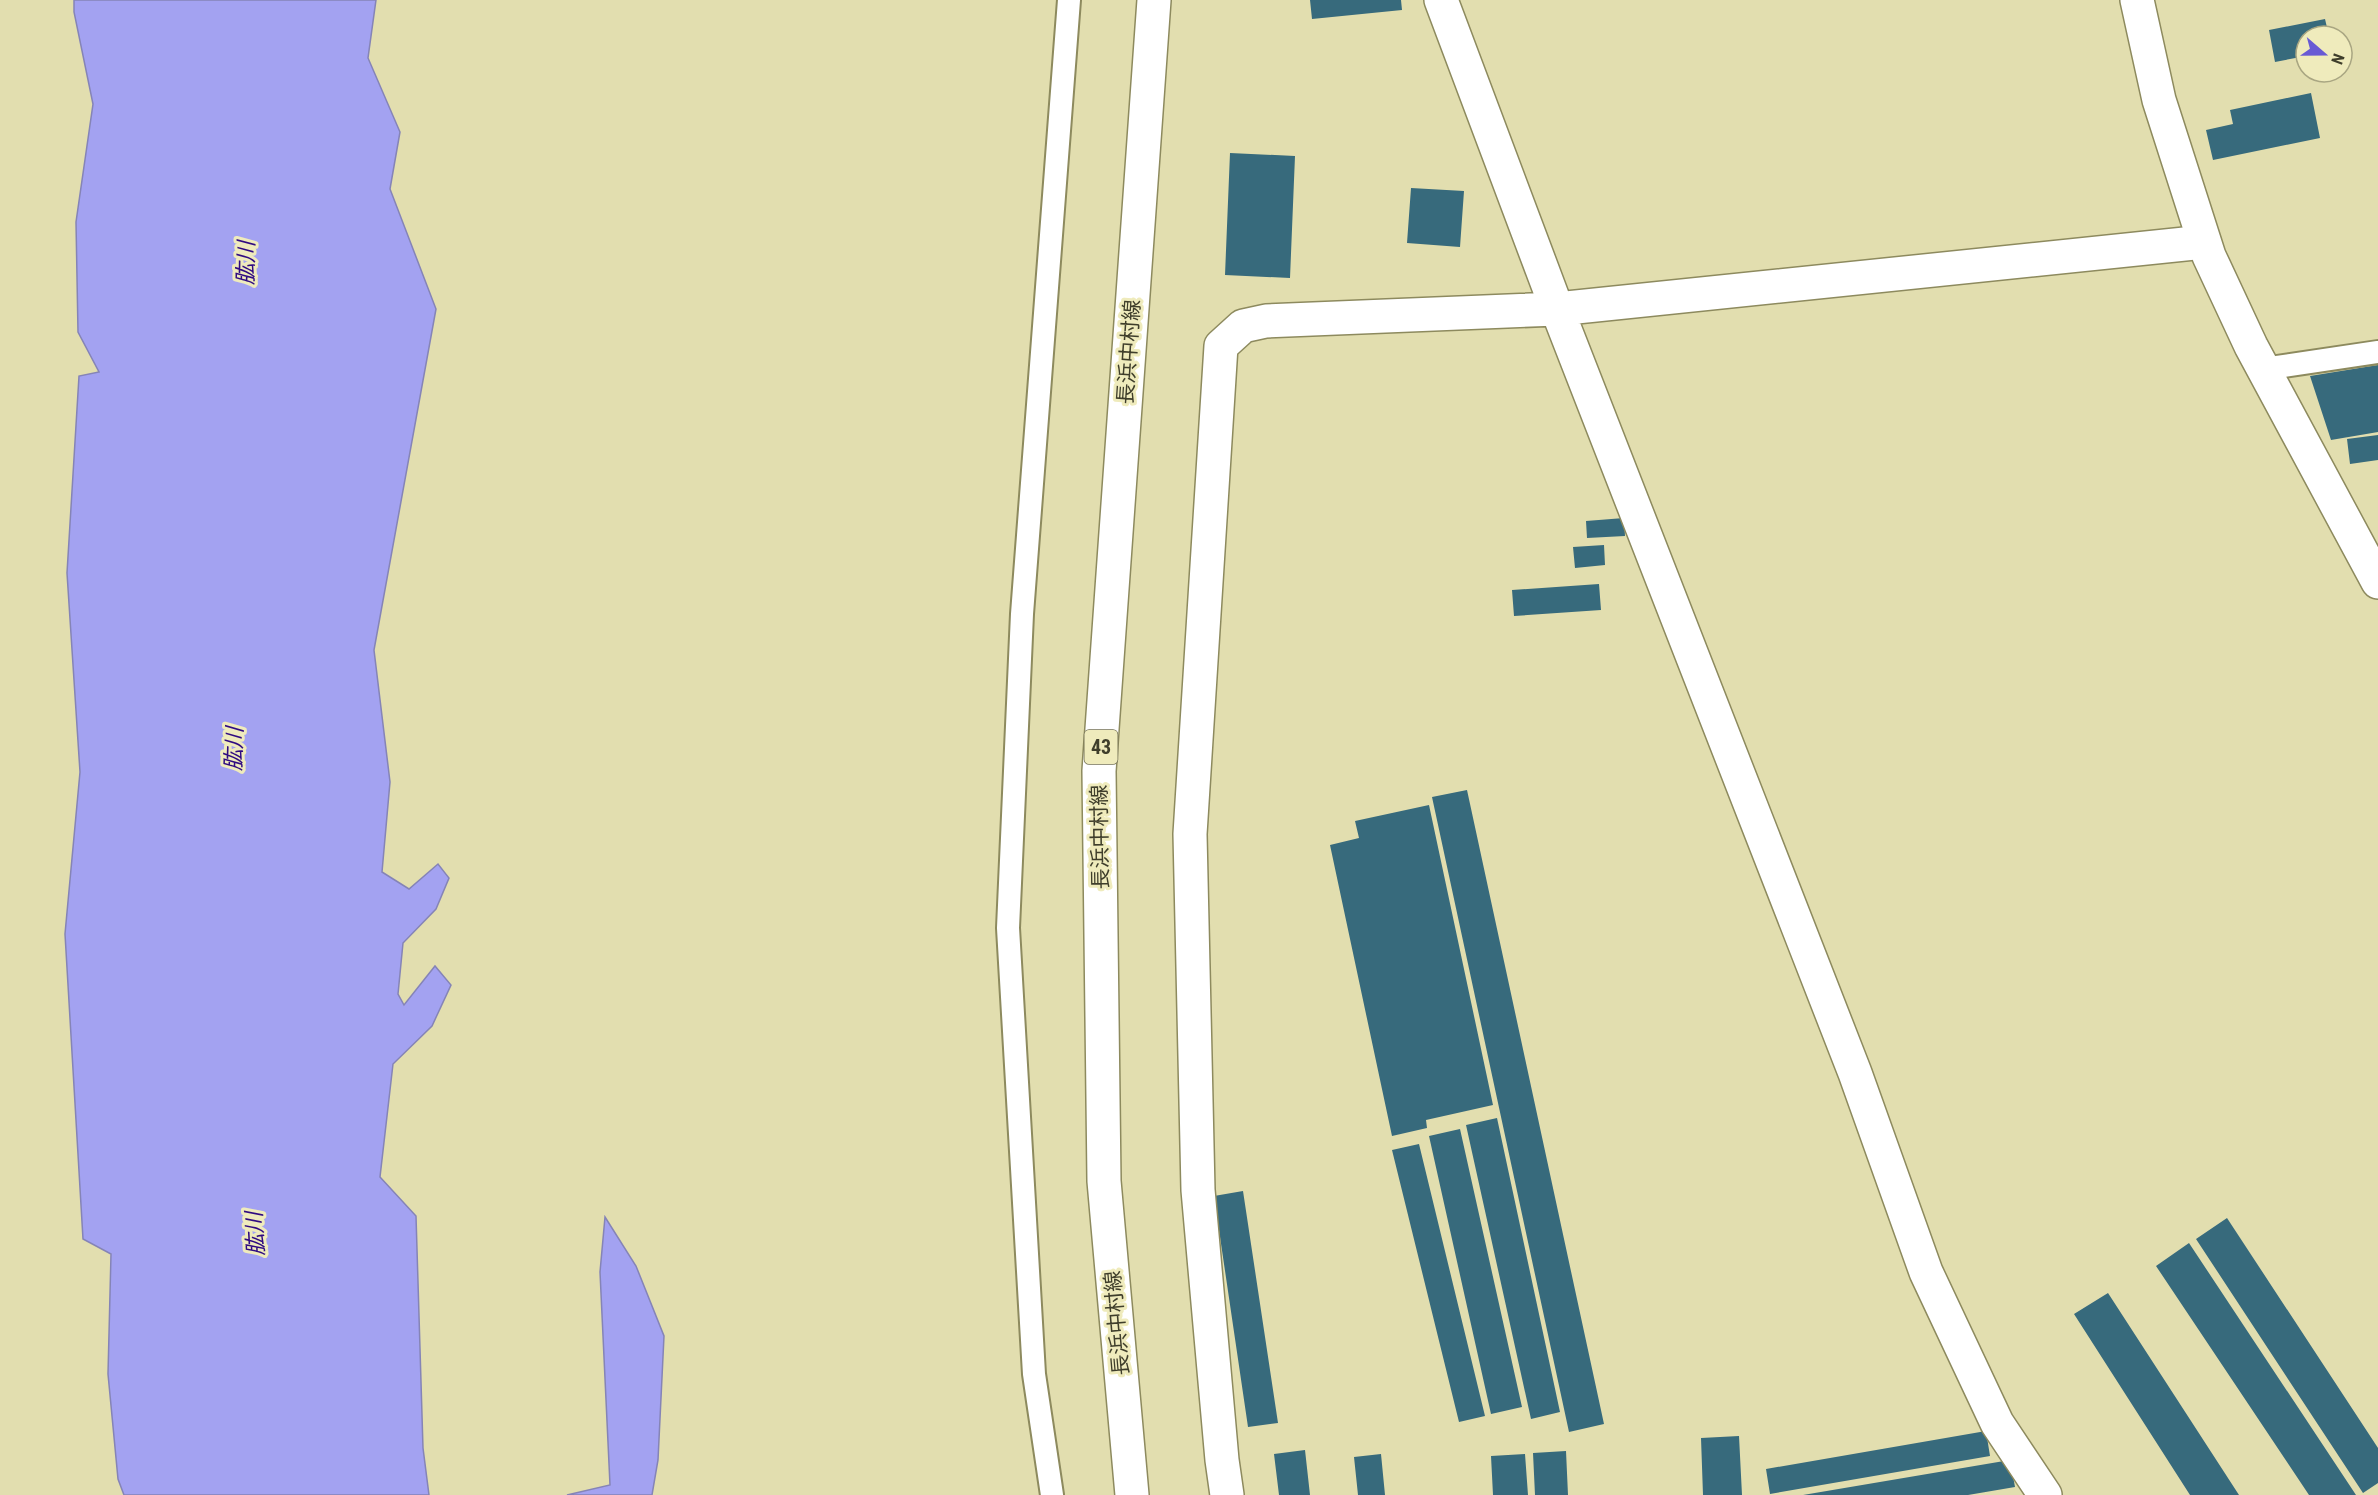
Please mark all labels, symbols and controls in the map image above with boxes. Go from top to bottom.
north arrow [2294,24,2354,84]
text: N [2327,51,2348,67]
water label: 肱川 [233,239,259,285]
street label: 長浜中村線 [1113,299,1145,405]
water label: 肱川 [221,725,247,771]
road number: 43 [1084,730,1118,764]
street label: 長浜中村線 [1087,784,1113,890]
water label: 肱川 [241,1209,269,1257]
street label: 長浜中村線 [1100,1270,1134,1376]

